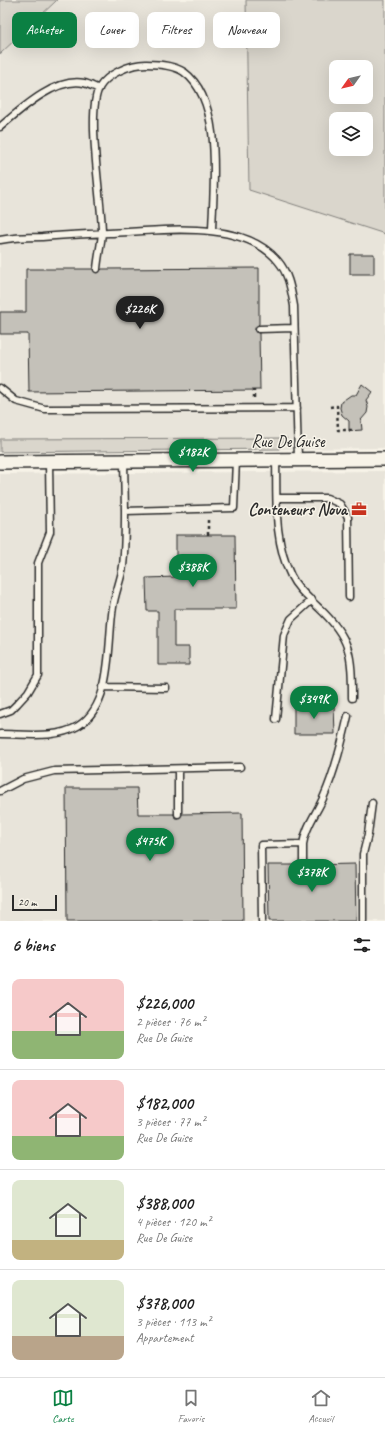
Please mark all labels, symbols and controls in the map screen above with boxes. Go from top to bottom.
chip: Acheter [12,12,77,48]
chip: Louer [85,12,139,48]
chip: Filtres [147,12,205,48]
chip: Nouveau [213,12,280,48]
north arrow [329,60,373,104]
map controls [329,60,373,156]
button: layers [329,112,373,156]
pin: $226K [112,296,168,330]
text: $226K [125,301,155,317]
street label: Rue De Guise [251,431,326,452]
pin: $182K [165,439,221,473]
text: $182K [178,444,208,460]
place label: Conteneurs Nova [248,499,349,520]
office icon: Conteneurs Nova [350,500,368,518]
pin: $388K [165,554,221,588]
text: $388K [178,559,208,575]
pin: $349K [286,686,342,720]
text: $349K [299,691,329,707]
pin: $475K [122,828,178,862]
text: $475K [135,833,165,849]
pin: $378K [284,859,340,893]
text: $378K [297,864,327,880]
scale bar [12,893,57,912]
text: 20 m [18,895,37,909]
icon: filters [351,934,373,956]
text: 6 biens [12,935,54,956]
text: $226,000 [136,993,193,1014]
icon: home [44,995,92,1043]
text: 2 pièces · 76 m² [136,1014,205,1030]
text: Rue De Guise [136,1030,192,1046]
text: $182,000 [136,1093,193,1114]
icon: home [44,1096,92,1144]
text: 3 pièces · 77 m² [136,1114,205,1130]
text: Rue De Guise [136,1130,192,1146]
text: $388,000 [136,1193,193,1214]
icon: home [44,1196,92,1244]
text: 4 pièces · 120 m² [136,1214,211,1230]
text: Rue De Guise [136,1230,192,1246]
text: $378,000 [136,1293,193,1314]
icon: home [44,1296,92,1344]
text: 3 pièces · 113 m² [136,1314,211,1330]
text: Appartement [136,1330,194,1346]
tab: Carte [52,1387,74,1425]
tab: Favoris [178,1387,204,1425]
tab: Accueil [308,1387,333,1425]

